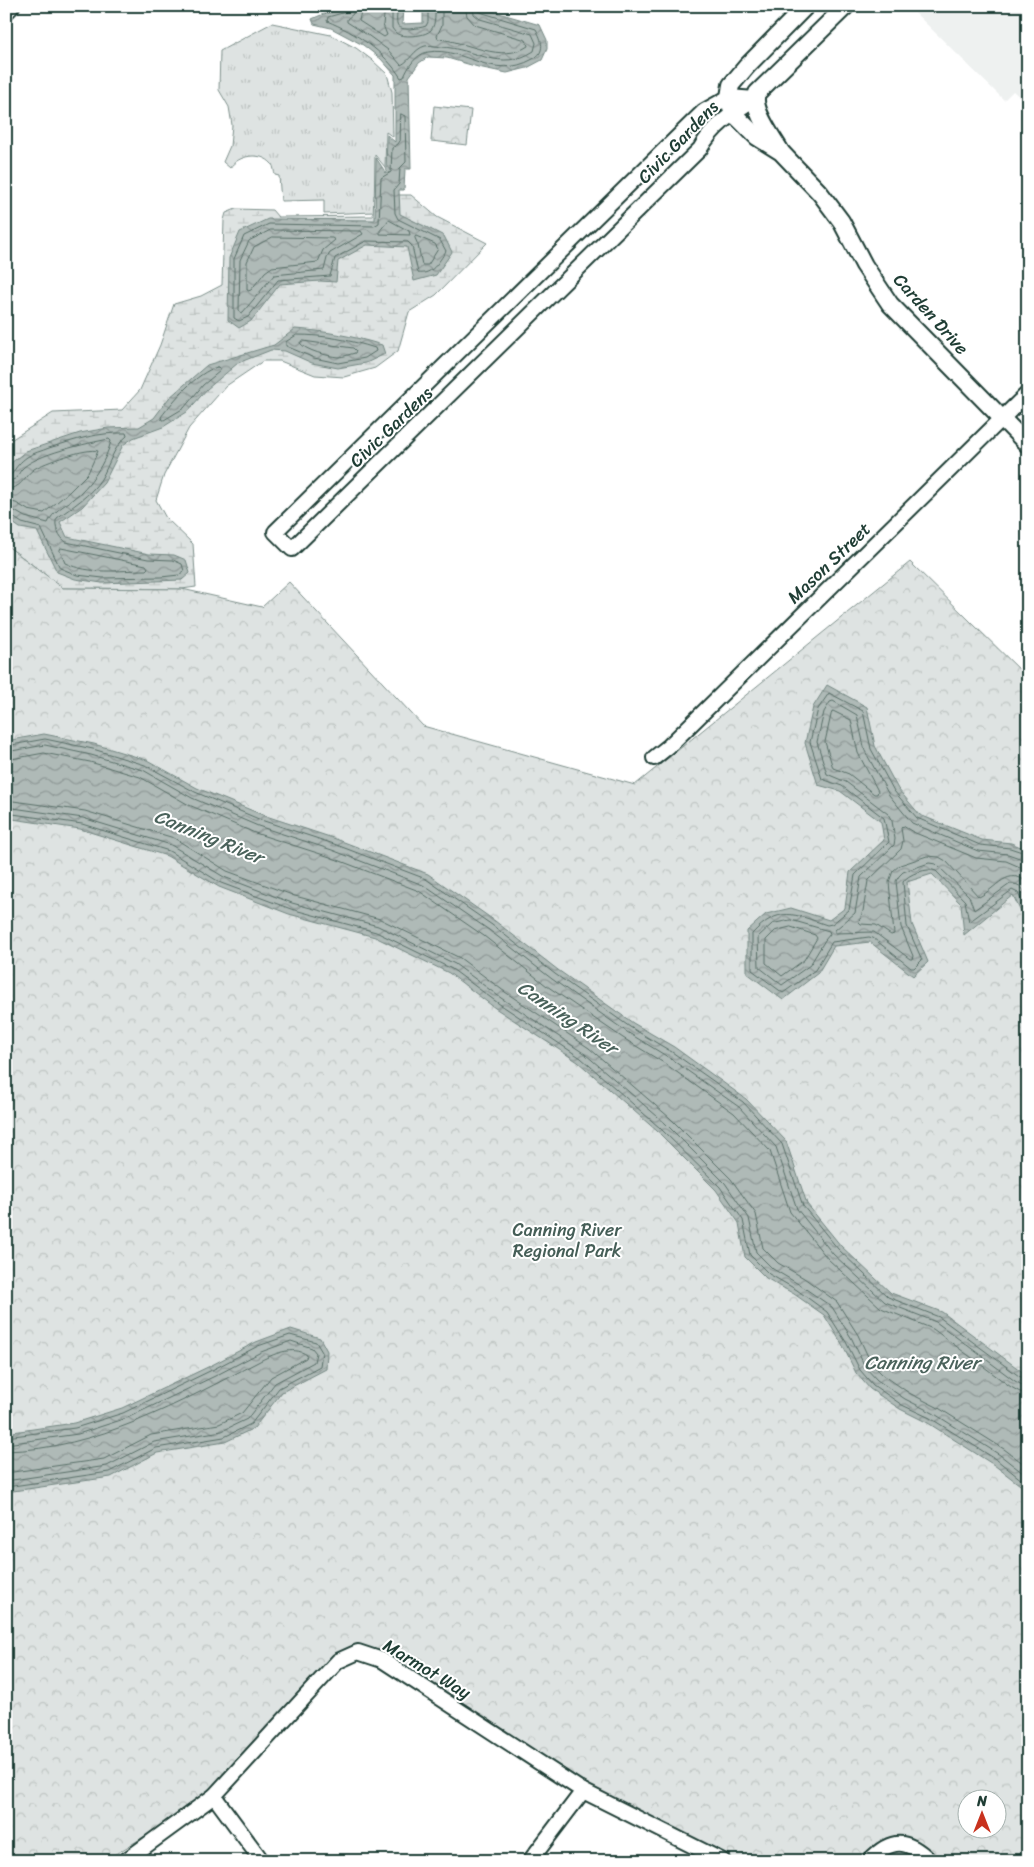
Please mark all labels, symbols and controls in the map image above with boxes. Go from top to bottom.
street label: Civic Gardens [629,92,727,191]
street label: Carden Drive [885,266,977,362]
street label: Civic Gardens [342,378,441,476]
street label: Mason Street [779,514,879,612]
water label: Canning River [149,800,271,875]
water label: Canning River [511,972,627,1065]
park label: Canning River Regional Park [512,1214,623,1267]
water label: Canning River [864,1346,983,1379]
street label: Marmot Way [377,1630,478,1708]
text: N [976,1789,987,1814]
north arrow [956,1790,1006,1840]

